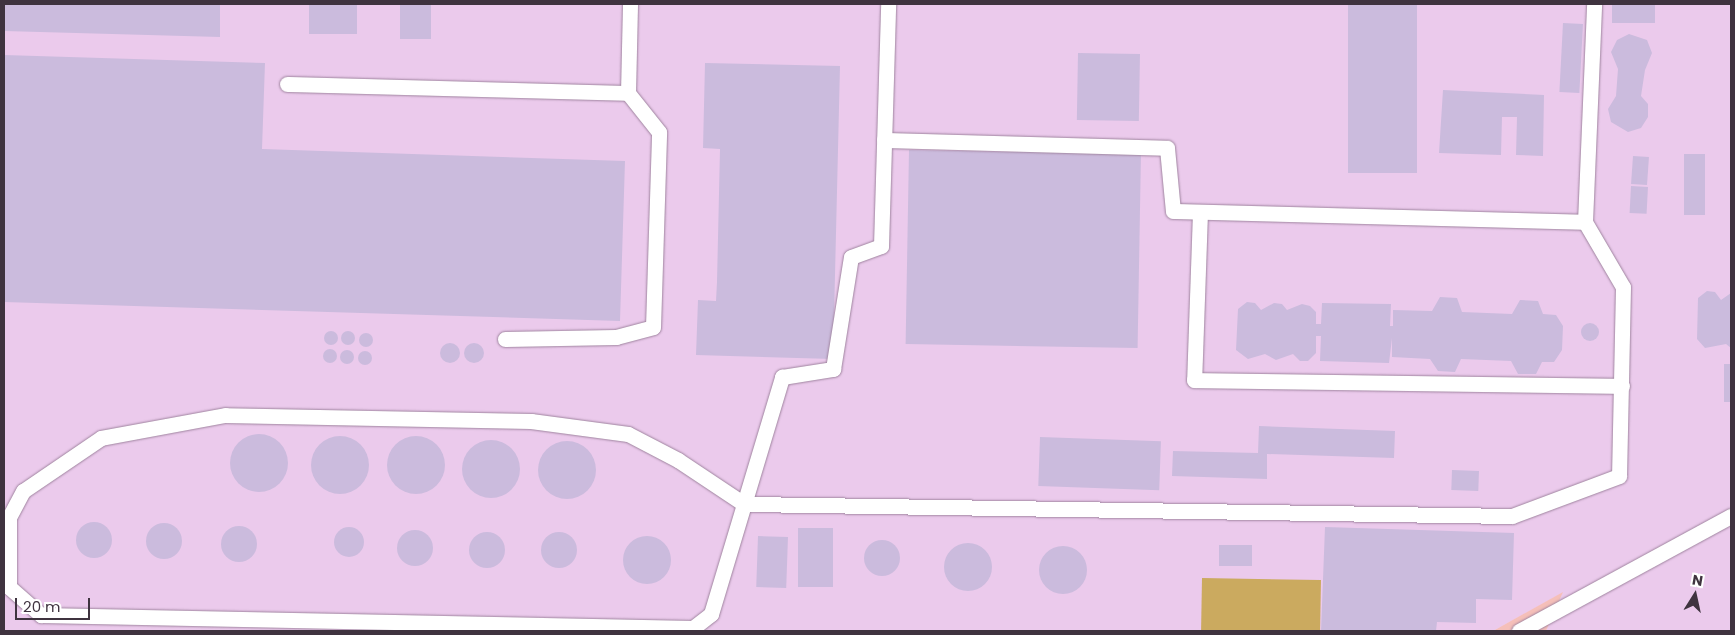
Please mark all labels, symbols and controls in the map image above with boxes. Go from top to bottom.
text: N [1691,569,1705,591]
north arrow [1670,570,1720,620]
scale bar [18,588,92,620]
text: 20 m [23,596,61,617]

